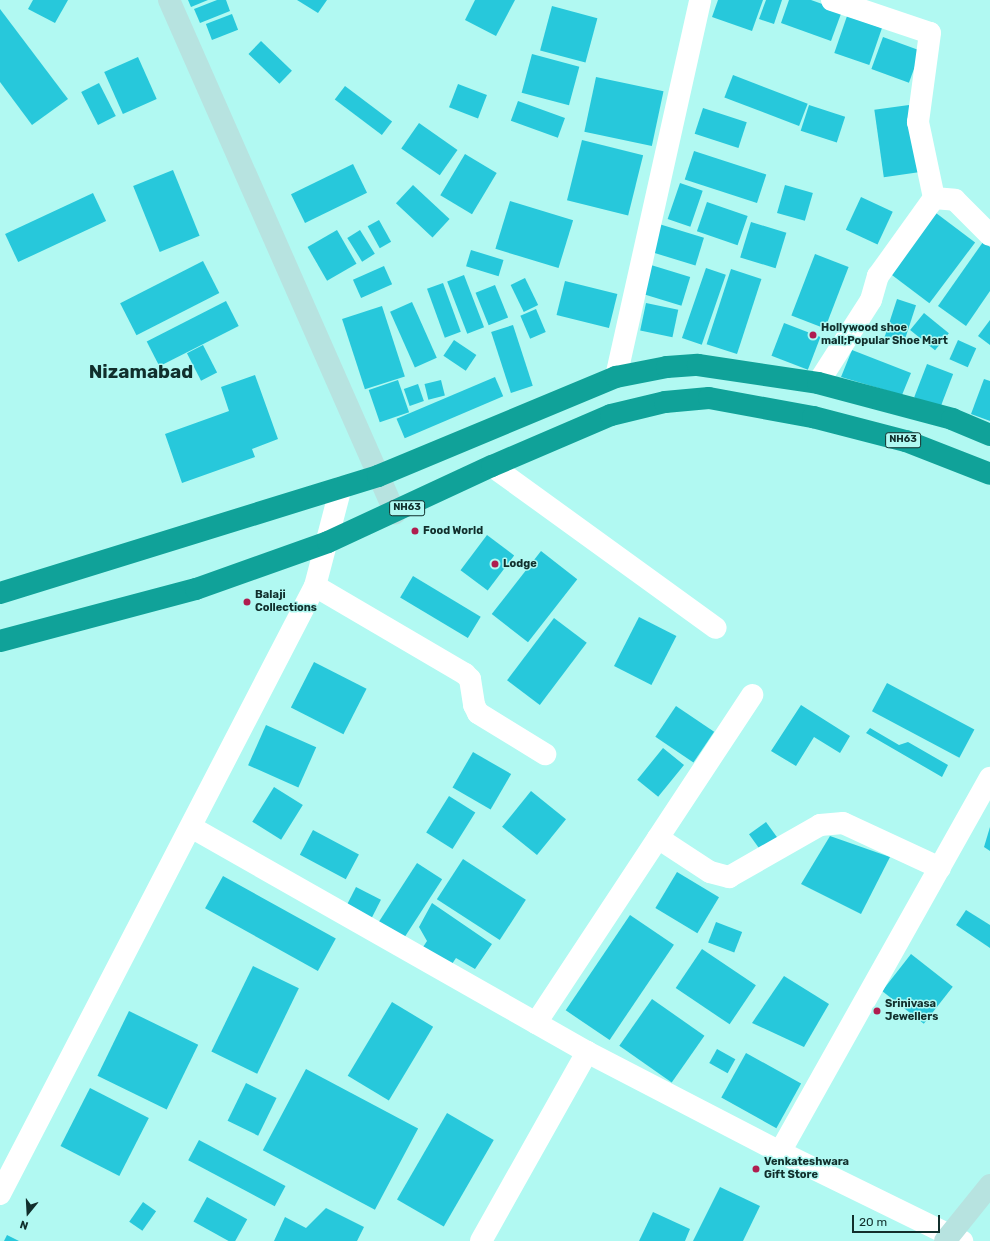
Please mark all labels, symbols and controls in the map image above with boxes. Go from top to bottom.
place label: Hollywood shoe mall;Popular Shoe Mart [821,322,948,348]
marker: Hollywood shoe mall;Popular Shoe Mart [808,330,818,340]
district label: Nizamabad [89,361,193,383]
road number: NH63 [885,432,921,448]
road number: NH63 [389,500,425,516]
place label: Food World [423,524,483,538]
marker: Food World [410,526,420,536]
place label: Lodge [503,557,537,571]
marker: Lodge [490,559,500,569]
place label: Balaji Collections [255,589,317,615]
marker: Balaji Collections [242,597,252,607]
place label: Srinivasa Jewellers [885,998,938,1024]
marker: Srinivasa Jewellers [872,1006,882,1016]
place label: Venkateshwara Gift Store [764,1156,849,1182]
marker: Venkateshwara Gift Store [751,1164,761,1174]
north arrow [8,1193,48,1233]
scale bar [854,1207,942,1233]
text: 20 m [859,1215,887,1229]
text: N [18,1217,30,1232]

